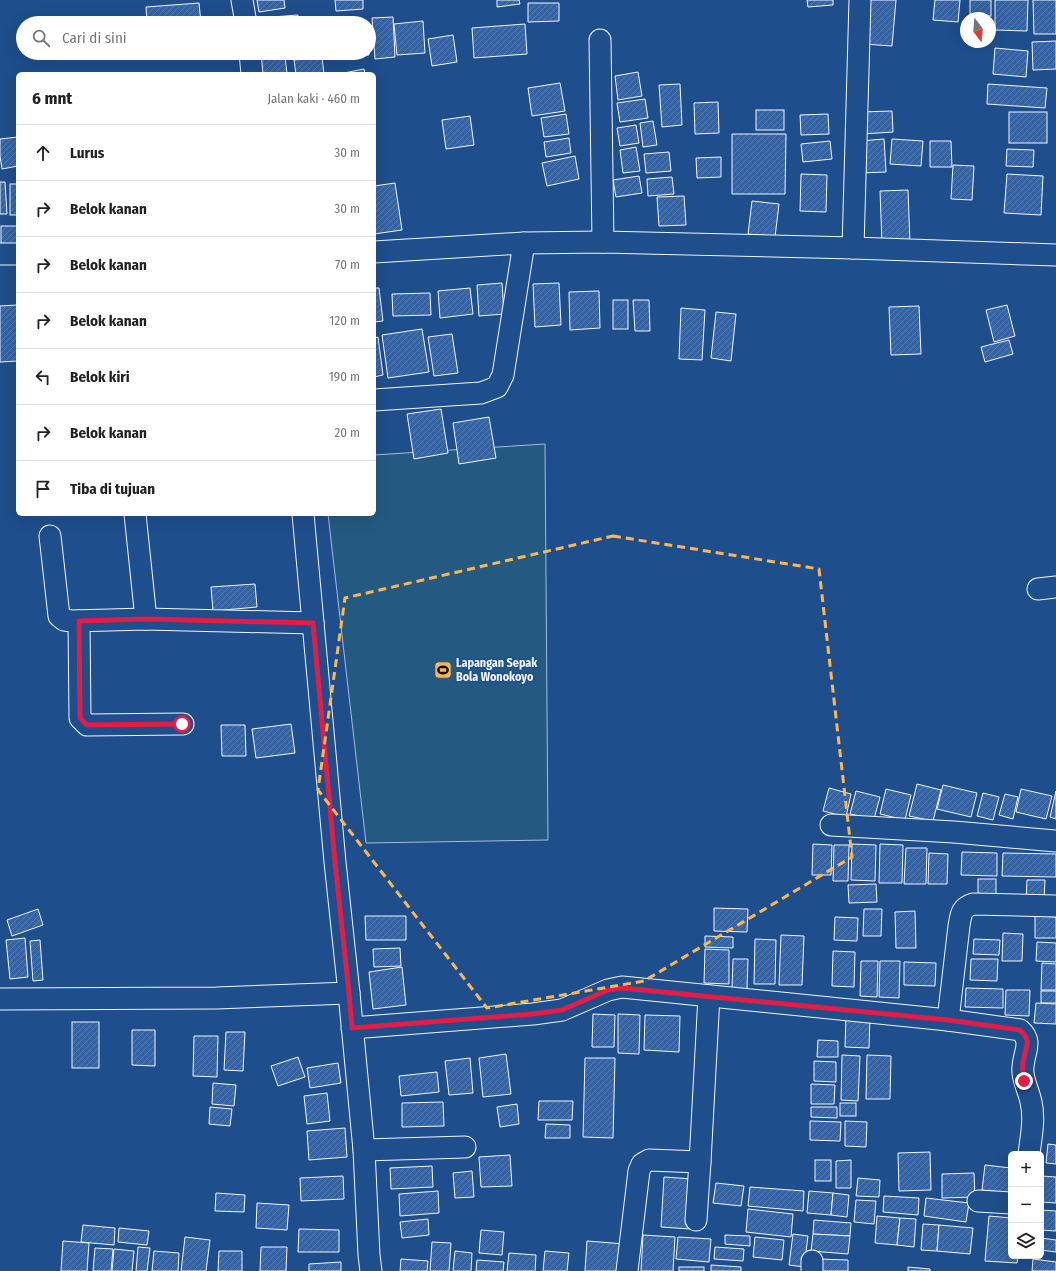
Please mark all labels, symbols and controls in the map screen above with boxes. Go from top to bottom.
north arrow [960,12,996,48]
search box [16,16,376,60]
icon: search [30,27,52,49]
text: Cari di sini [62,29,127,47]
text: 6 mnt [32,88,72,109]
text: Jalan kaki · 460 m [268,91,360,106]
icon: ahead [32,142,54,164]
text: Lurus [70,144,104,162]
text: 30 m [334,145,360,160]
icon: right [32,198,54,220]
text: Belok kanan [70,200,147,218]
text: 30 m [334,201,360,216]
icon: right [32,254,54,276]
text: Belok kanan [70,256,147,274]
text: 70 m [335,257,360,272]
icon: right [32,310,54,332]
text: Belok kanan [70,312,147,330]
text: 120 m [329,313,360,328]
icon: left [32,366,54,388]
text: Belok kiri [70,368,130,386]
text: 190 m [329,369,360,384]
icon: right [32,422,54,444]
text: Belok kanan [70,424,147,442]
text: 20 m [334,425,360,440]
icon: arrive [32,478,54,500]
text: Tiba di tujuan [70,480,155,498]
place label: Lapangan Sepak Bola Wonokoyo [456,656,538,684]
sports icon: Lapangan Sepak Bola Wonokoyo [433,660,453,680]
route start [173,715,191,733]
route end [1015,1072,1033,1090]
map controls [1008,1151,1044,1259]
button: + [1008,1151,1044,1187]
button: − [1008,1187,1044,1223]
button: layers [1008,1223,1044,1259]

